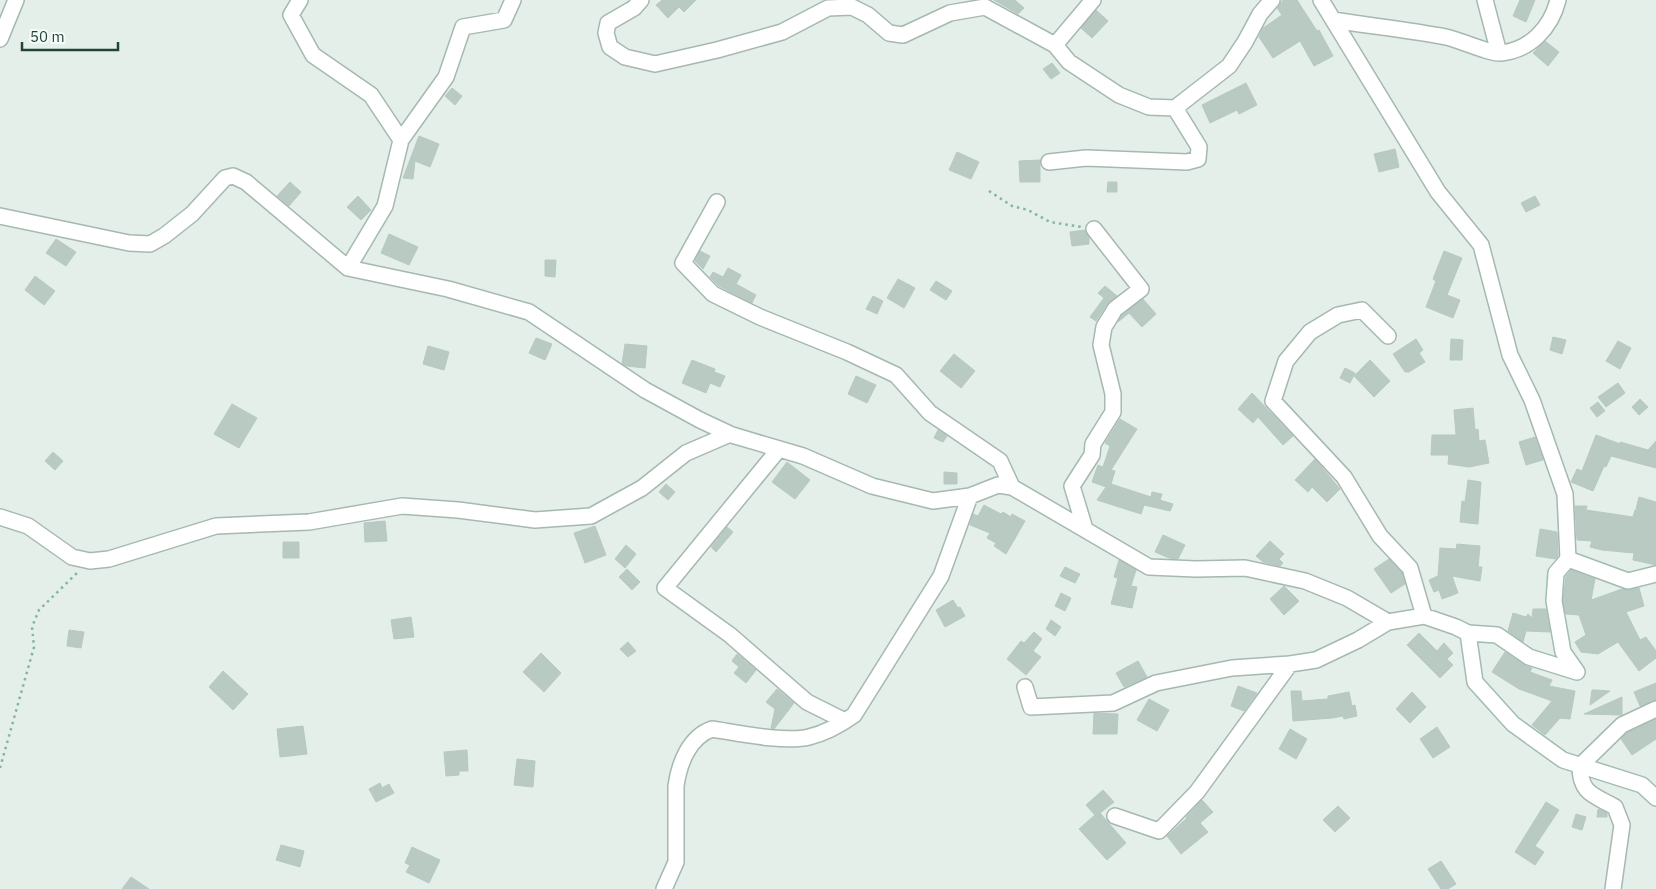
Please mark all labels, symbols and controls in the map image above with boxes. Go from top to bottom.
scale bar [22,20,119,52]
text: 50 m [30,27,65,46]

